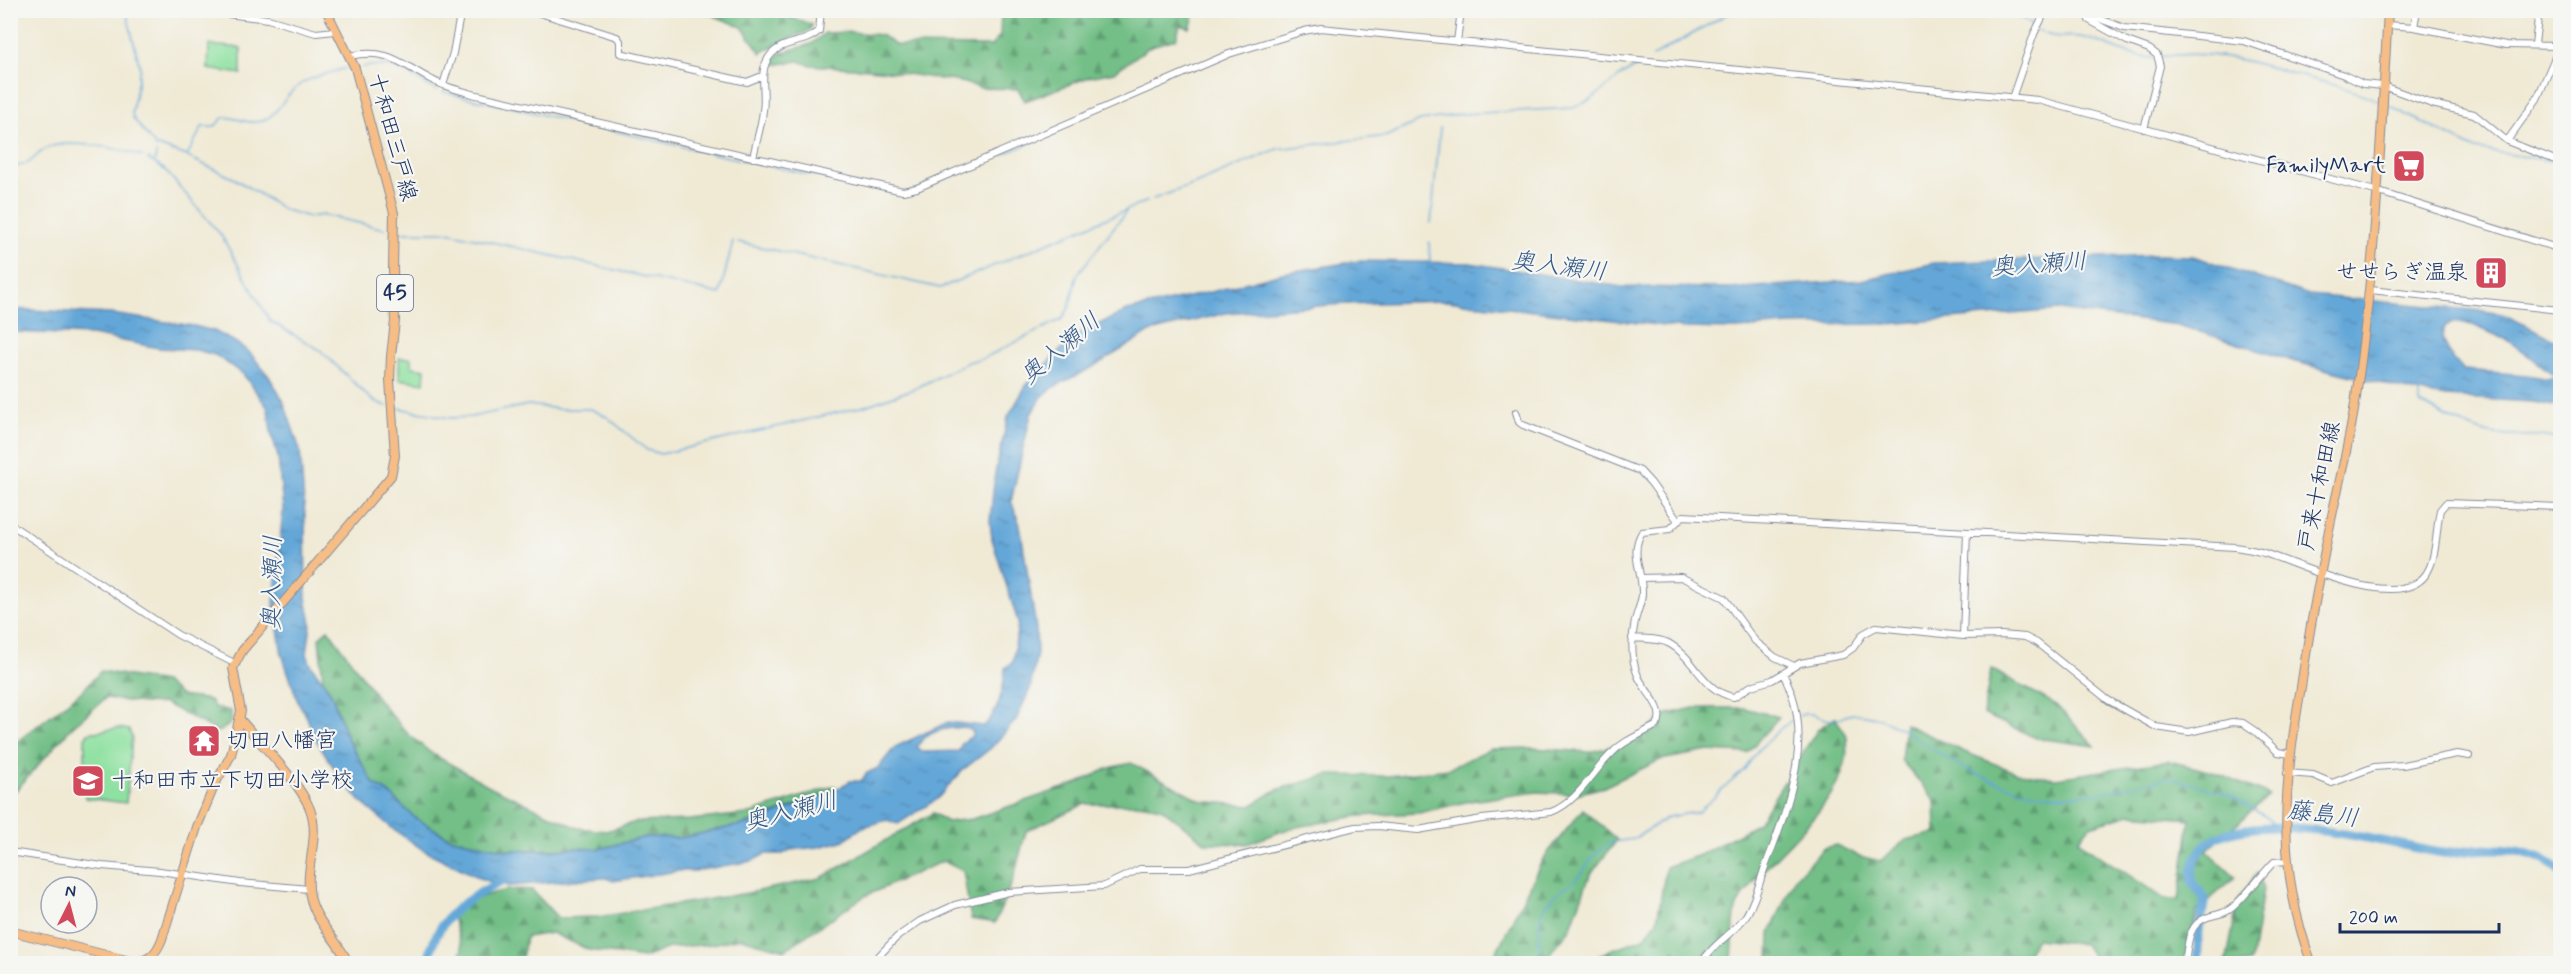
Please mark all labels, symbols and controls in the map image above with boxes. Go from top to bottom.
street label: 十和田三戸線 [361,70,423,204]
supermarket icon: FamilyMart [2391,148,2427,184]
place label: FamilyMart [2266,152,2386,180]
water label: 奥入瀬川 [1509,246,1609,288]
water label: 奥入瀬川 [1990,246,2088,284]
building icon: せせらぎ温泉 [2473,255,2509,291]
place label: せせらぎ温泉 [2336,259,2468,287]
road number: 45 [377,275,413,311]
water label: 奥入瀬川 [1014,306,1108,392]
street label: 戸来十和田線 [2293,419,2347,553]
water label: 奥入瀬川 [257,535,289,631]
temple icon: 切田八幡宮 [186,723,222,759]
place label: 切田八幡宮 [227,727,337,755]
school or university icon: 十和田市立下切田小学校 [70,763,106,799]
place label: 十和田市立下切田小学校 [111,767,353,795]
water label: 奥入瀬川 [741,785,841,839]
water label: 藤島川 [2285,795,2361,835]
north arrow [39,875,99,935]
text: N [64,881,77,903]
scale bar [2340,896,2499,934]
text: 200 m [2349,906,2398,930]

